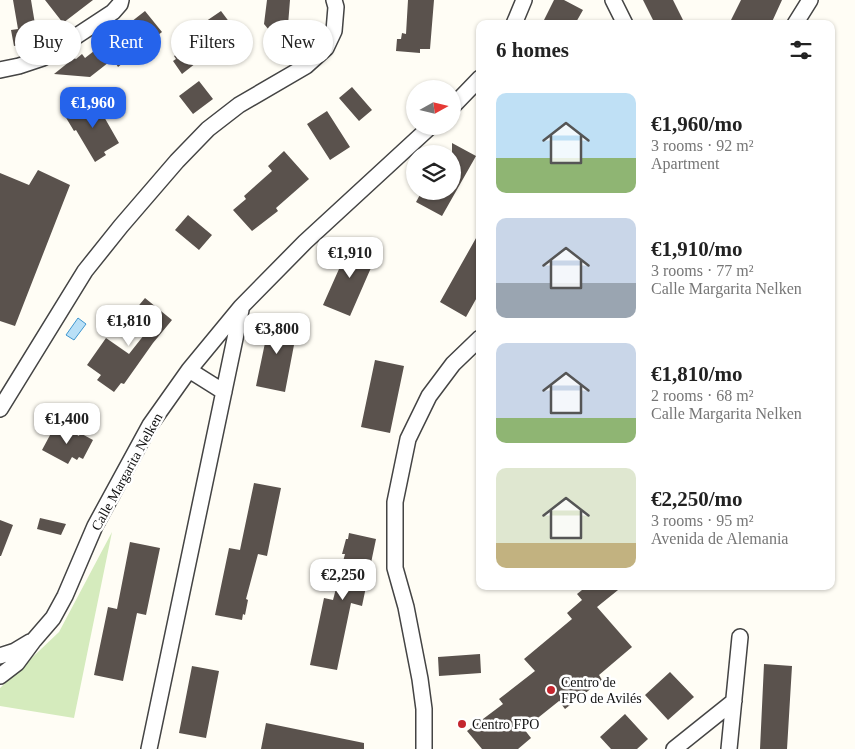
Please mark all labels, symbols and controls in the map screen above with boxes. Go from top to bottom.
chip: Buy [15,20,81,65]
chip: Rent [91,20,161,65]
chip: Filters [171,20,253,65]
chip: New [263,20,333,65]
icon: filters [787,36,815,64]
text: 6 homes [496,38,569,62]
north arrow [406,80,461,135]
map controls [406,80,461,200]
pin: €1,960 [52,86,134,129]
text: €1,960 [71,94,115,111]
text: €1,960/mo [651,112,743,136]
icon: home [536,113,596,173]
text: 3 rooms · 92 m² [651,137,754,154]
button: layers [406,145,461,200]
text: Apartment [651,155,719,172]
pin: €1,910 [309,236,391,279]
text: €1,910/mo [651,237,743,261]
icon: home [536,238,596,298]
text: €1,910 [328,244,372,261]
text: 3 rooms · 77 m² [651,262,754,279]
text: Calle Margarita Nelken [651,280,802,297]
pin: €1,810 [88,304,170,347]
text: €1,810 [107,312,151,329]
pin: €3,800 [236,312,318,355]
text: €3,800 [255,320,299,337]
text: €1,810/mo [651,362,743,386]
icon: home [536,363,596,423]
text: 2 rooms · 68 m² [651,387,754,404]
pin: €1,400 [26,402,108,445]
text: Calle Margarita Nelken [651,405,802,422]
text: €1,400 [45,410,89,427]
street label: Calle Margarita Nelken [88,411,166,533]
text: €2,250/mo [651,487,743,511]
icon: home [536,488,596,548]
text: 3 rooms · 95 m² [651,512,754,529]
text: Avenida de Alemania [651,530,788,547]
pin: €2,250 [302,558,384,601]
text: €2,250 [321,566,365,583]
place label: Centro de FPO de Avilés [561,675,642,706]
marker: Centro de FPO de Avilés [545,684,557,696]
place label: Centro FPO [472,717,539,732]
marker: Centro FPO [456,718,468,730]

